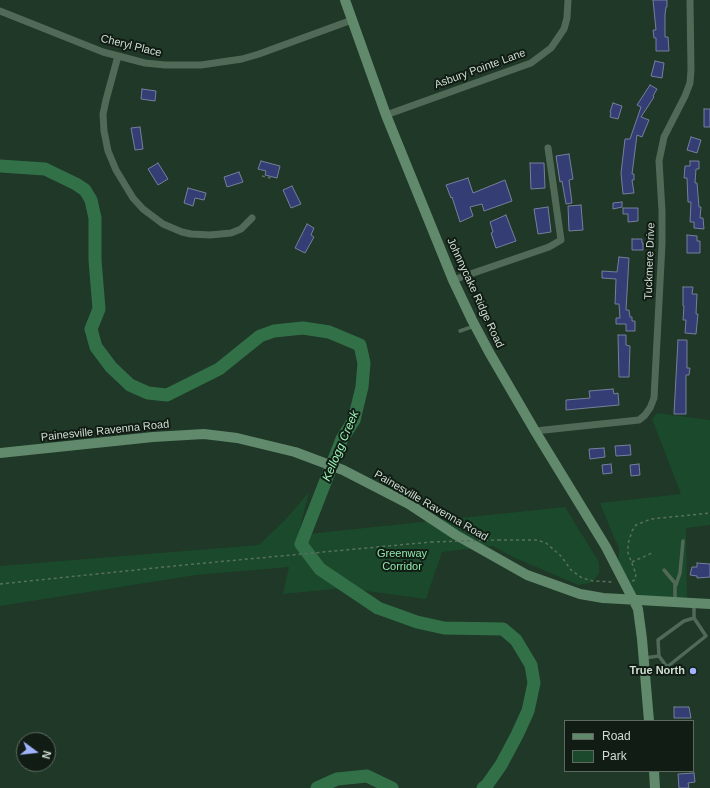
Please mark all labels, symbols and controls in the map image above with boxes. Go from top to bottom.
street label: Cheryl Place [99,32,163,60]
street label: Asbury Pointe Lane [433,46,527,92]
street label: Tuckmere Drive [642,222,658,300]
street label: Johnnycake Ridge Road [444,236,506,350]
water label: Kellogg Creek [320,408,362,484]
street label: Painesville Ravenna Road [40,418,170,444]
street label: Painesville Ravenna Road [372,468,490,544]
park label: Greenway Corridor [377,547,427,573]
place label: True North [629,664,685,678]
marker: True North [688,666,698,676]
legend [564,720,694,772]
text: Road [602,729,631,743]
north arrow [16,732,56,772]
text: N [40,749,53,760]
text: Park [602,749,627,763]

